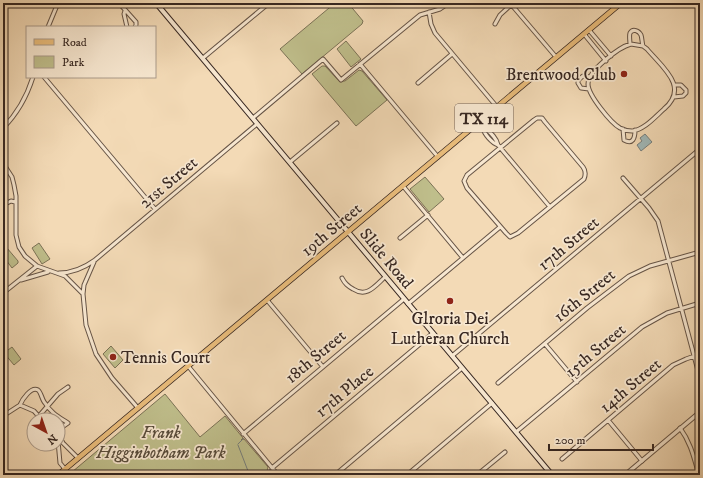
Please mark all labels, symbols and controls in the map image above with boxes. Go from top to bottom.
legend [26,26,156,78]
text: Road [62,35,87,50]
text: Park [62,55,84,70]
place label: Brentwood Club [506,64,616,86]
marker: Brentwood Club [619,69,629,79]
road number: TX 114 [455,104,513,132]
street label: 21st Street [135,152,203,214]
street label: 19th Street [297,198,367,262]
street label: 17th Street [533,211,604,276]
street label: Slide Road [354,224,418,294]
street label: 16th Street [549,264,620,327]
marker: Glroria Dei Lutheran Church [445,296,455,306]
place label: Glroria Dei Lutheran Church [391,308,509,350]
street label: 15th Street [561,319,631,383]
street label: 18th Street [281,325,351,389]
place label: Tennis Court [121,347,211,369]
marker: Tennis Court [108,352,118,362]
street label: 14th Street [595,353,667,418]
street label: 17th Place [311,361,378,423]
north arrow [26,412,66,452]
park label: Frank Higginbotham Park [95,422,227,464]
scale bar [549,426,653,452]
text: N [44,431,60,447]
text: 200 m [555,433,585,448]

